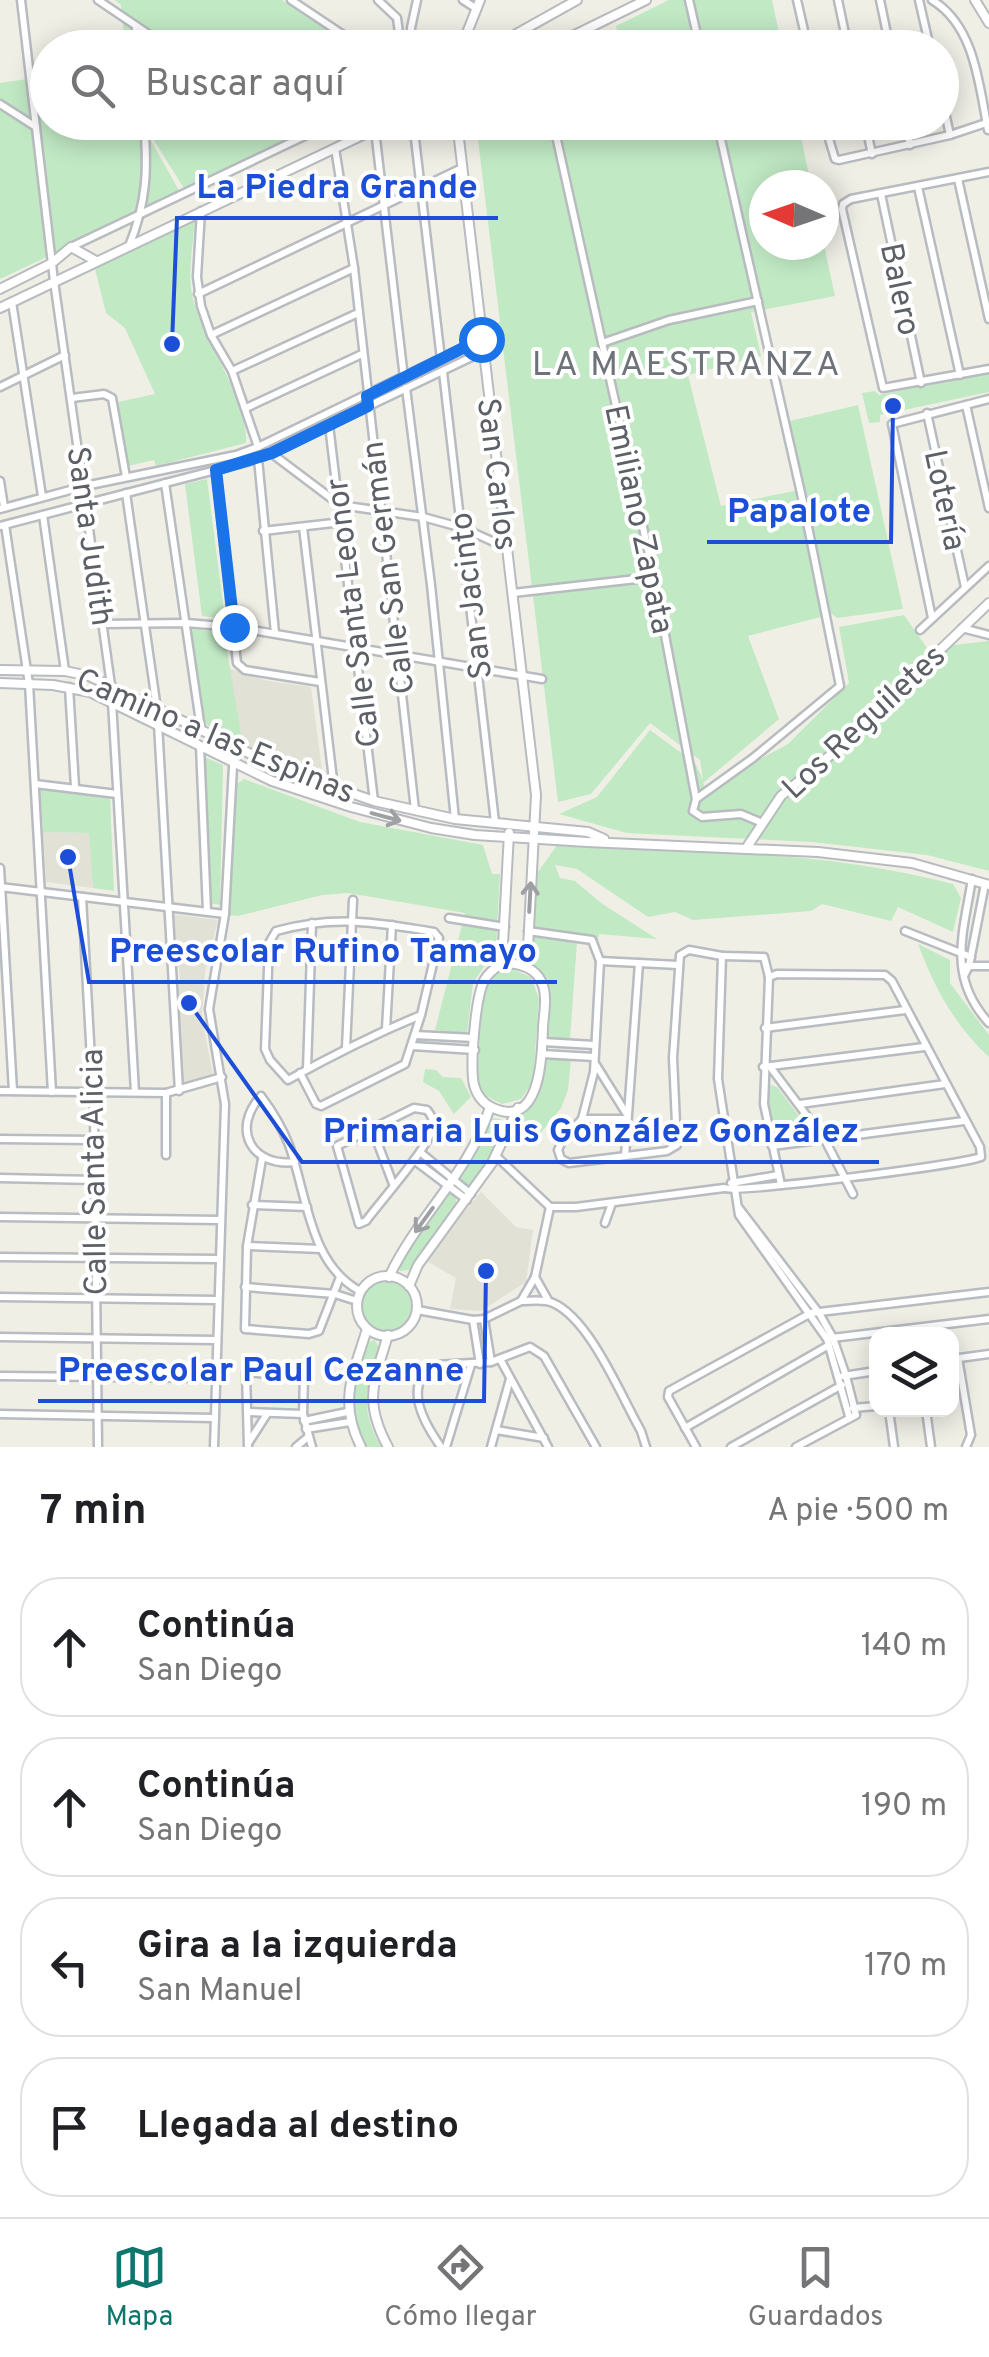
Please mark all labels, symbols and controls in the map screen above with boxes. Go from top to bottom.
search box [30,30,959,140]
icon: search [65,58,120,113]
text: Buscar aquí [145,61,345,110]
callout: La Piedra Grande [177,153,498,218]
text: La Piedra Grande [196,167,478,211]
north arrow [749,170,839,260]
street label: Balero [869,240,927,340]
route start [459,317,505,363]
district label: LA MAESTRANZA [532,344,842,388]
street label: San Carlos [466,396,524,553]
street label: Emiliano Zapata [593,401,681,638]
street label: Calle San Germán [355,439,425,697]
street label: Santa Judith [56,444,120,629]
street label: Lotería [913,447,973,555]
street label: Calle Santa Leonor [319,476,391,750]
callout: Papalote [707,477,891,542]
text: Papalote [727,491,871,535]
street label: San Jacinto [443,510,503,681]
route end [212,605,258,651]
street label: Los Reguiletes [775,637,955,809]
street label: Camino a las Espinas [69,661,360,815]
one-way arrow [369,808,401,827]
one-way arrow [521,881,540,913]
callout: Preescolar Rufino Tamayo [89,917,557,982]
text: Preescolar Rufino Tamayo [109,931,537,975]
street label: Calle Santa Alicia [74,1048,118,1296]
callout: Primaria Luis González González [302,1097,879,1162]
text: Primaria Luis González González [323,1111,859,1155]
one-way arrow [413,1206,434,1233]
map controls [869,1327,959,1417]
button: layers [869,1327,959,1417]
callout: Preescolar Paul Cezanne [38,1336,484,1401]
text: Preescolar Paul Cezanne [58,1350,464,1394]
text: 7 min [40,1486,147,1539]
text: A pie · 500 m [767,1492,949,1532]
text: Continúa [137,1603,295,1652]
icon: ahead [42,1620,97,1675]
text: 140 m [861,1627,947,1667]
text: San Diego [137,1652,282,1692]
text: Continúa [137,1763,295,1812]
icon: ahead [42,1780,97,1835]
text: 190 m [861,1787,947,1827]
text: San Diego [137,1812,282,1852]
text: Gira a la izquierda [137,1923,458,1972]
icon: left [42,1940,97,1995]
text: 170 m [864,1947,947,1987]
text: San Manuel [137,1972,302,2012]
icon: arrive [42,2100,97,2155]
text: Llegada al destino [137,2103,459,2152]
tab: Mapa [106,2240,173,2336]
tab: Cómo llegar [384,2240,537,2336]
tab: Guardados [748,2240,883,2336]

